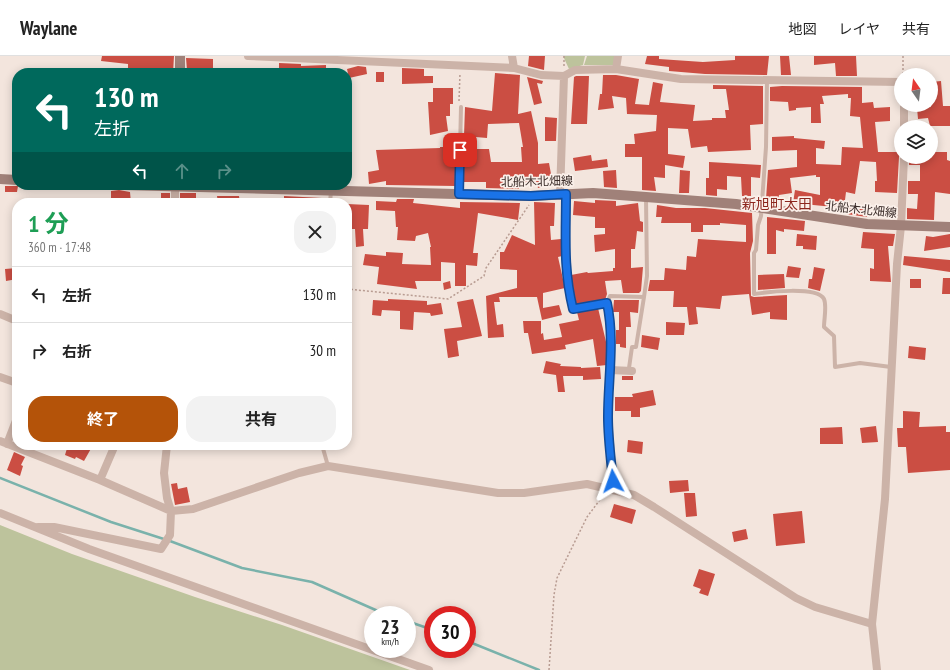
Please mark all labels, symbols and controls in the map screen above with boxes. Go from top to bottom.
text: Waylane [20,16,77,40]
text: 地図 [788,20,816,38]
text: レイヤ [838,20,880,38]
text: 共有 [902,20,930,38]
north arrow [894,68,938,112]
map controls [894,68,938,164]
text: 130 m [94,78,158,115]
icon: left [28,84,80,136]
text: 左折 [94,117,130,140]
button: layers [894,120,938,164]
pin [443,133,477,167]
icon: arrive [449,139,471,161]
icon: left [129,160,151,182]
icon: ahead [171,160,193,182]
icon: right [213,160,235,182]
street label: 北船木北畑線 [501,173,573,189]
district label: 新旭町太田 [742,195,812,213]
street label: 北船木北畑線 [824,198,898,220]
text: 1 分 [28,208,68,239]
button: close [294,211,336,253]
text: 360 m · 17:48 [28,239,91,256]
icon: left [28,284,50,306]
text: 130 m [303,285,336,304]
text: 左折 [62,286,92,305]
icon: right [28,340,50,362]
text: 30 m [310,341,336,360]
text: 右折 [62,342,92,361]
button: 終了 [28,396,178,442]
button: 共有 [186,396,336,442]
position arrow [592,460,634,502]
speed limit sign: 30 [424,606,476,658]
text: 23 [380,614,400,640]
text: km/h [381,635,399,648]

